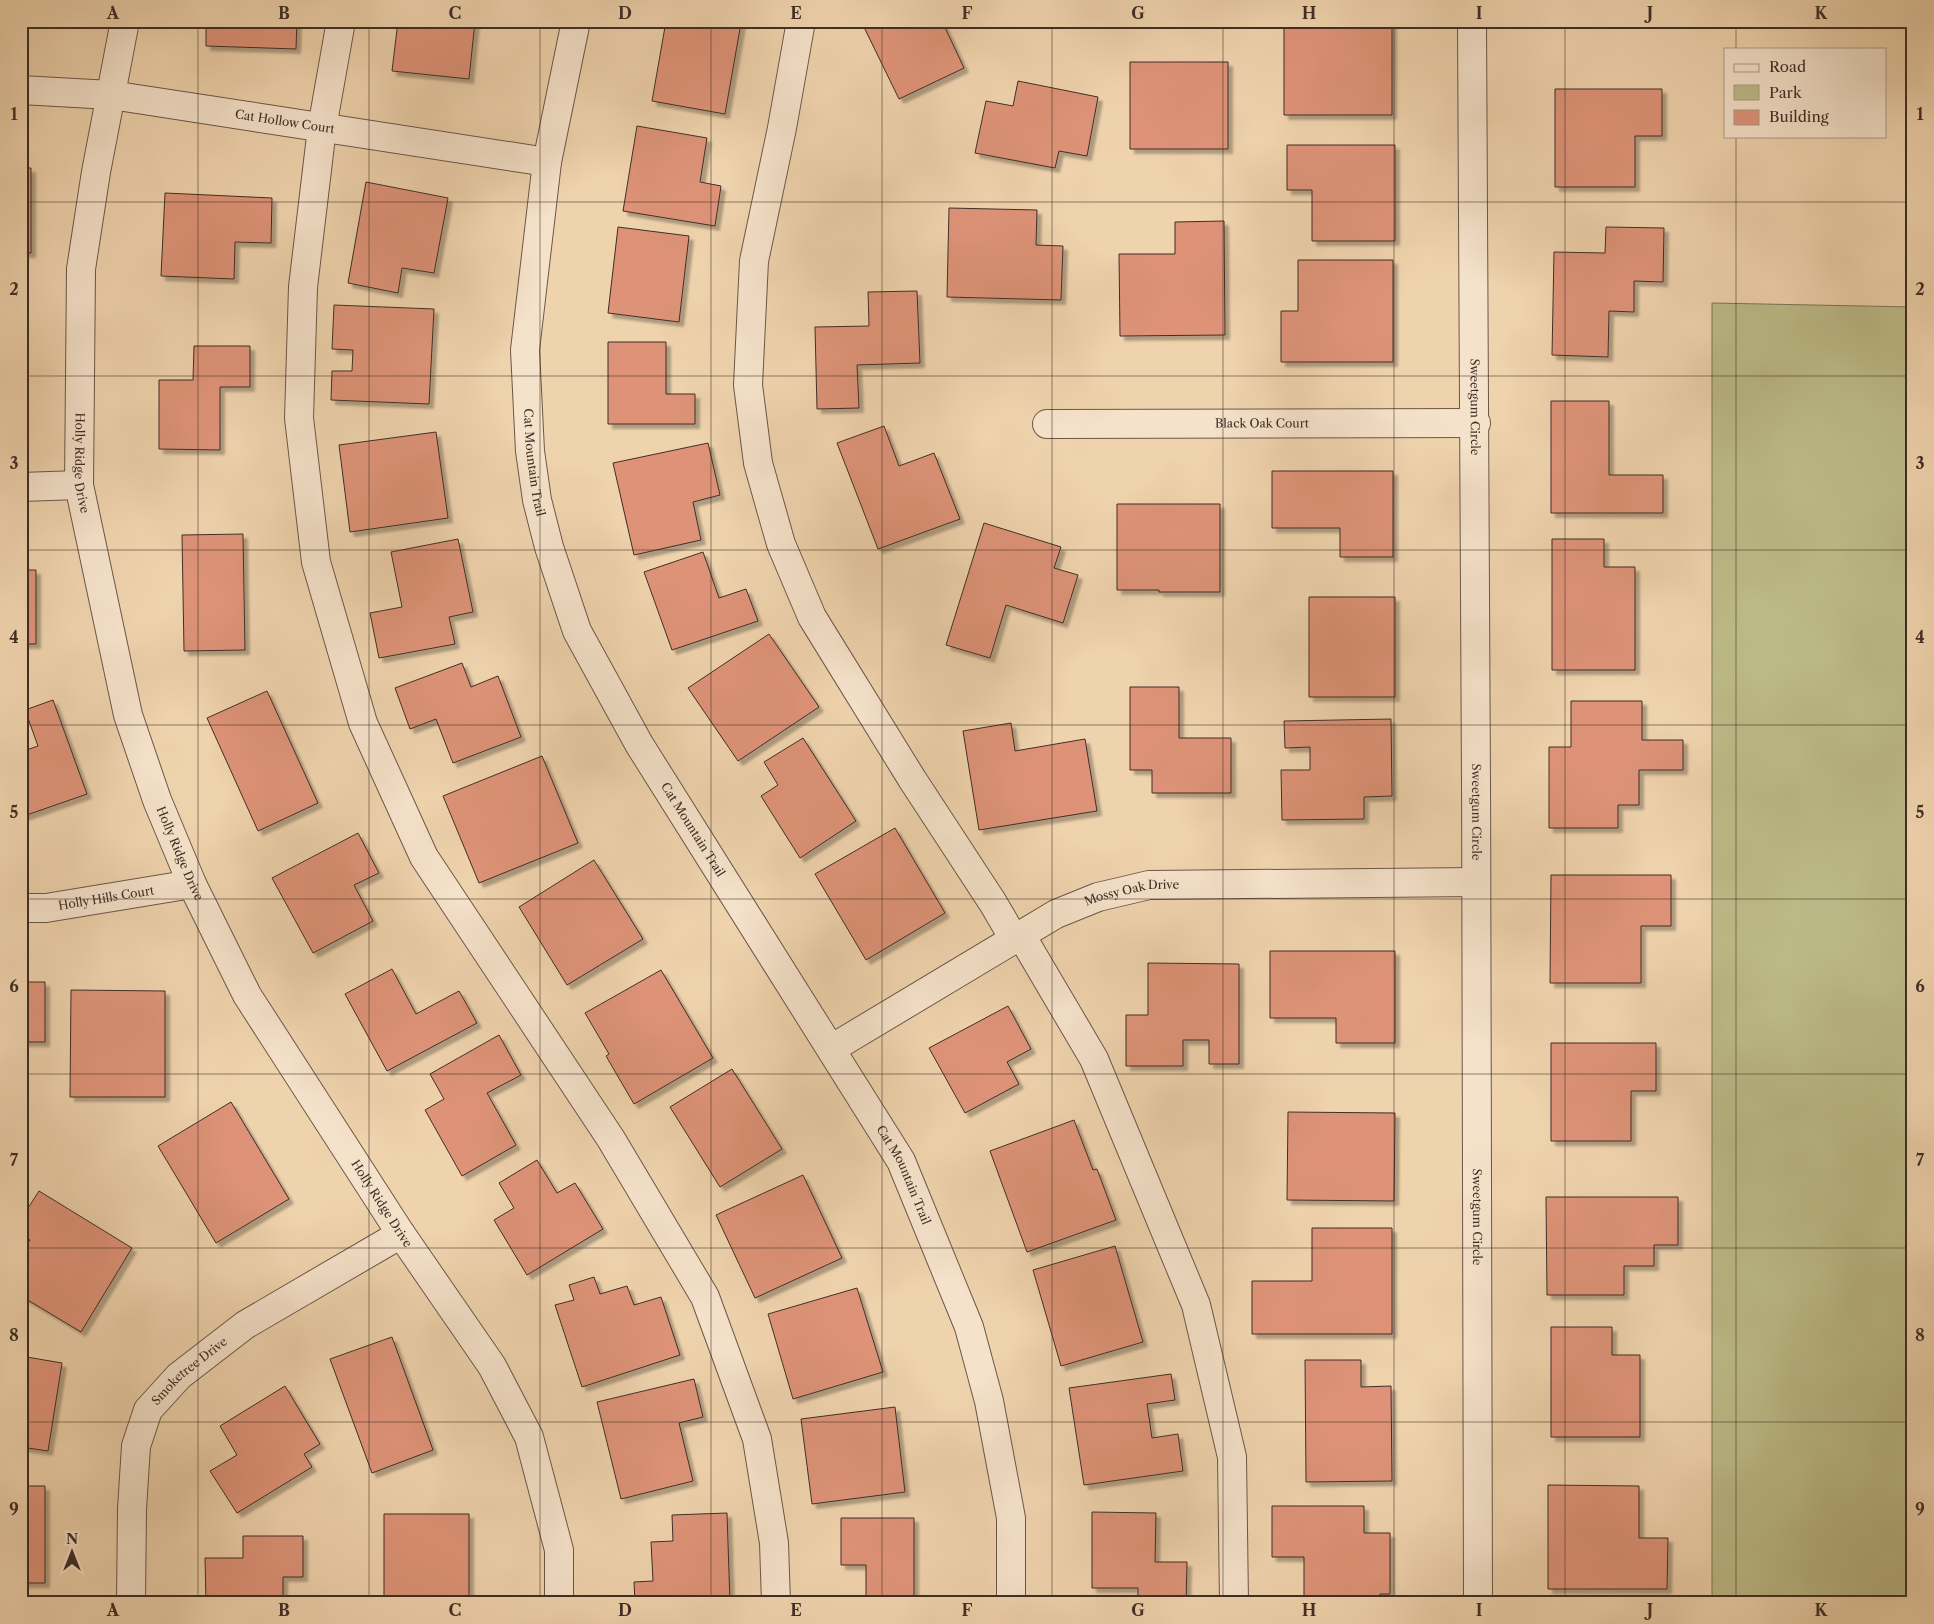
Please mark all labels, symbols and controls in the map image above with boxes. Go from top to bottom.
text: A [106,3,120,23]
text: B [278,3,290,23]
text: C [449,3,461,23]
text: D [618,3,632,23]
text: E [790,3,802,23]
text: F [962,3,973,23]
text: G [1131,3,1145,23]
text: H [1302,3,1316,23]
text: I [1476,3,1483,23]
text: J [1644,3,1653,23]
text: K [1815,3,1829,23]
legend [1724,48,1886,138]
text: Road [1769,57,1806,76]
text: Park [1769,83,1803,102]
text: 1 [10,104,18,124]
text: 1 [1916,104,1924,124]
street label: Cat Hollow Court [234,106,337,136]
text: Building [1769,107,1829,126]
text: 2 [9,279,19,299]
text: 2 [1915,279,1925,299]
street label: Sweetgum Circle [1467,358,1483,456]
street label: Cat Mountain Trail [521,408,549,518]
street label: Holly Ridge Drive [72,412,93,515]
street label: Black Oak Court [1215,415,1310,431]
text: 3 [9,453,19,473]
text: 3 [1915,453,1925,473]
text: 4 [9,627,19,647]
text: 4 [1915,627,1925,647]
street label: Sweetgum Circle [1469,763,1484,861]
street label: Cat Mountain Trail [658,779,729,880]
text: 5 [10,802,19,822]
text: 5 [1916,802,1925,822]
street label: Holly Ridge Drive [153,804,207,903]
street label: Mossy Oak Drive [1082,877,1180,909]
street label: Holly Hills Court [57,882,156,913]
text: 6 [9,976,19,996]
text: 6 [1915,976,1925,996]
street label: Cat Mountain Trail [873,1122,934,1227]
text: 7 [10,1150,19,1170]
text: 7 [1916,1150,1925,1170]
street label: Holly Ridge Drive [348,1157,416,1250]
street label: Sweetgum Circle [1470,1169,1485,1266]
text: 8 [9,1325,19,1345]
text: 8 [1915,1325,1925,1345]
street label: Smoketree Drive [148,1333,230,1408]
text: 9 [9,1499,19,1519]
text: 9 [1915,1499,1925,1519]
north arrow [48,1526,98,1576]
text: N [66,1530,78,1548]
text: A [106,1600,120,1620]
text: B [278,1600,290,1620]
text: C [449,1600,461,1620]
text: D [618,1600,632,1620]
text: E [790,1600,802,1620]
text: F [962,1600,973,1620]
text: G [1131,1600,1145,1620]
text: H [1302,1600,1316,1620]
text: I [1476,1600,1483,1620]
text: J [1644,1600,1653,1620]
text: K [1815,1600,1829,1620]

